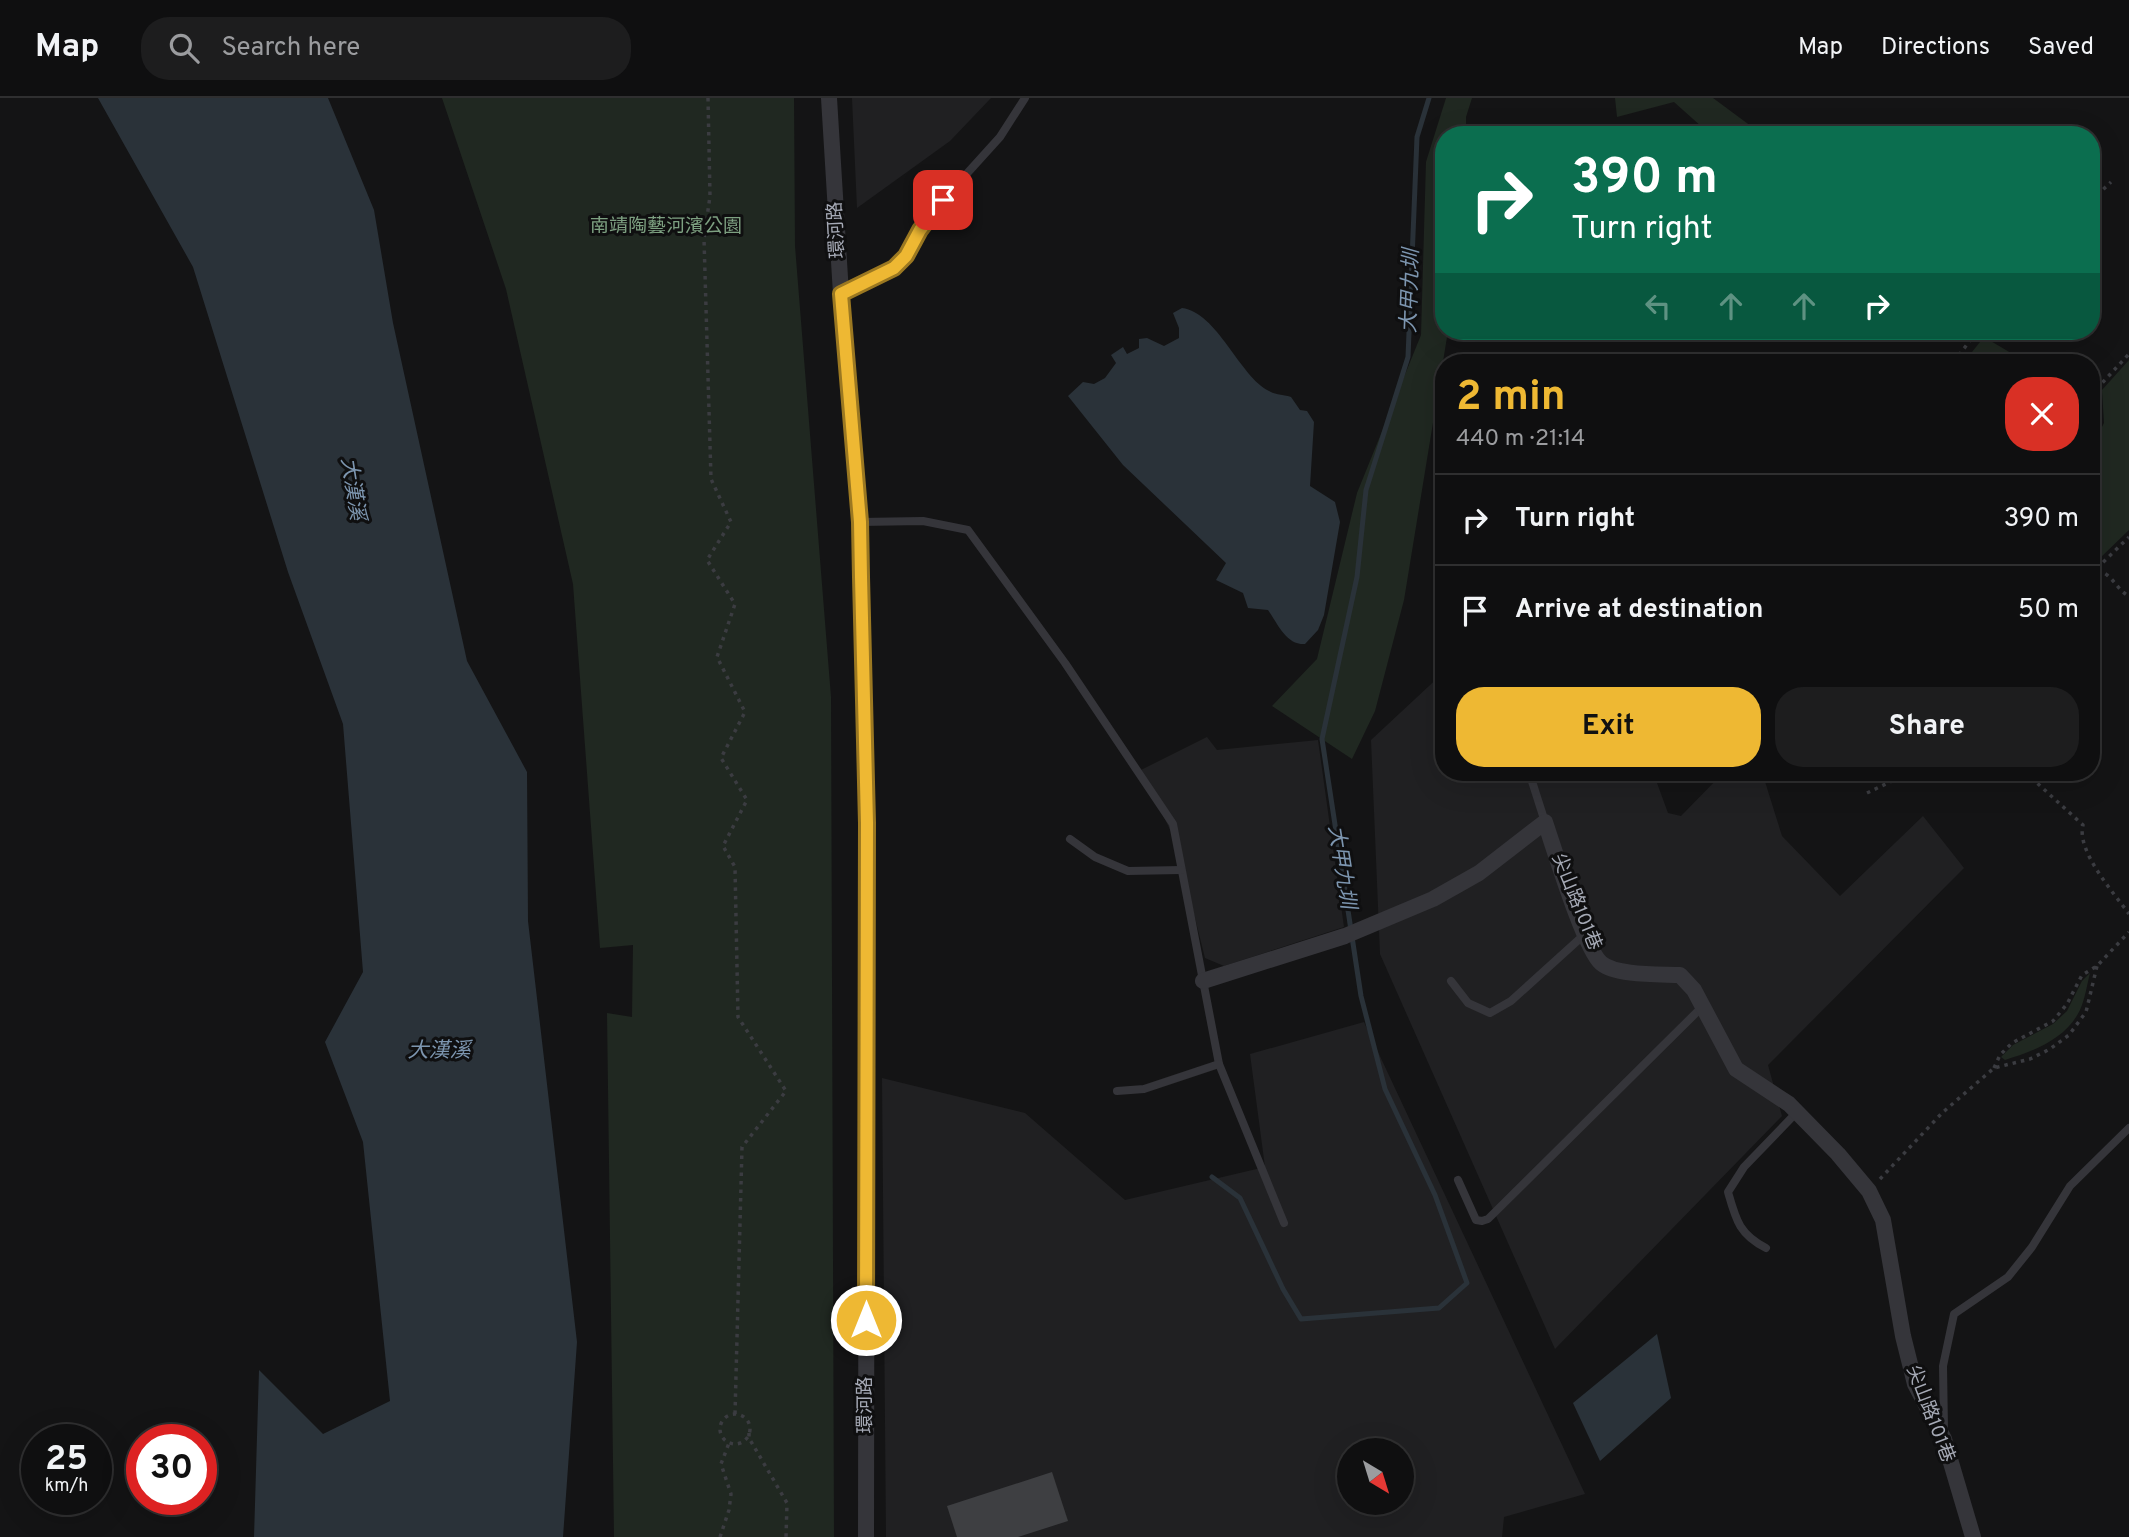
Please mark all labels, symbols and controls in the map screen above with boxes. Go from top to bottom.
search box [141,17,631,80]
text: Map [35,27,99,69]
icon: search [165,29,203,67]
text: Search here [221,32,360,65]
text: Map [1798,33,1843,63]
text: Directions [1881,33,1990,63]
text: Saved [2028,33,2094,63]
text: 390 m [1571,149,1718,211]
icon: right [1456,154,1547,245]
pin [913,170,973,230]
icon: arrive [924,181,962,219]
street label: 環河路 [824,201,850,259]
text: Turn right [1571,210,1713,250]
park label: 南靖陶藝河濱公園 [590,215,742,239]
water label: 大甲九圳 [1396,246,1426,333]
icon: left [1639,287,1677,325]
icon: ahead [1712,287,1750,325]
icon: ahead [1785,287,1823,325]
icon: right [1858,287,1896,325]
text: 2 min [1456,372,1566,425]
button: close [2005,377,2079,451]
text: 440 m · 21:14 [1456,425,1585,454]
water label: 大漢溪 [334,456,371,525]
icon: right [1456,501,1494,539]
text: Turn right [1515,503,1635,536]
text: 390 m [2004,503,2079,536]
icon: arrive [1456,592,1494,630]
text: Arrive at destination [1515,594,1763,627]
text: 50 m [2018,594,2079,627]
button: Exit [1456,687,1761,767]
button: Share [1775,687,2079,767]
water label: 大甲九圳 [1321,823,1361,914]
street label: 尖山路101巷 [1546,850,1606,954]
water label: 大漢溪 [408,1038,473,1065]
position arrow [829,1283,903,1357]
street label: 尖山路101巷 [1900,1362,1960,1466]
street label: 環河路 [854,1376,878,1434]
speed limit sign: 30 [126,1424,217,1515]
text: 25 [45,1438,88,1482]
north arrow [1337,1438,1414,1516]
map controls [1337,1438,1414,1515]
text: km/h [45,1475,88,1498]

